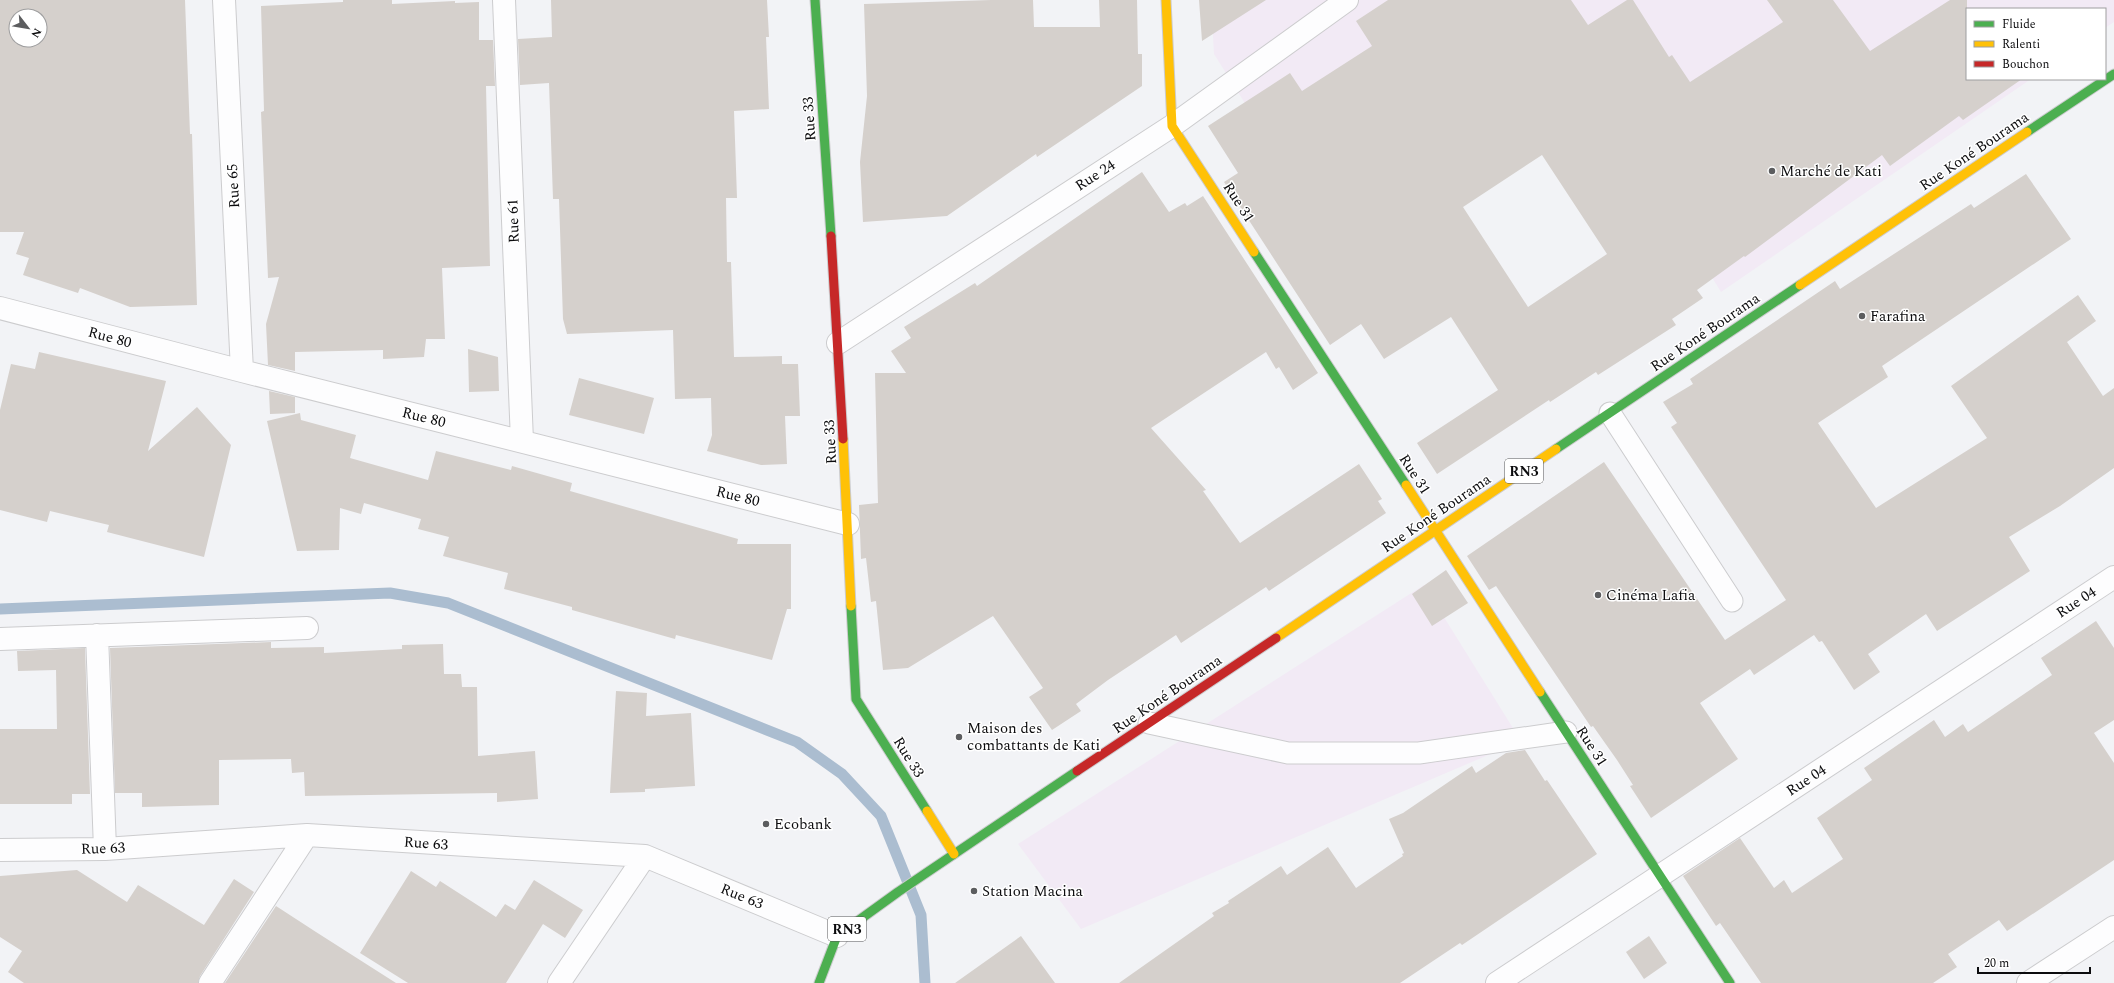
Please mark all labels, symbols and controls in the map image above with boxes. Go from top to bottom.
north arrow [8,8,48,48]
legend [1966,8,2106,80]
text: Fluide [2002,15,2036,34]
text: N [27,25,46,41]
text: Ralenti [2002,35,2040,54]
text: Bouchon [2002,55,2049,74]
street label: Rue 33 [796,96,823,142]
street label: Rue Koné Bourama [1915,106,2034,197]
street label: Rue 24 [1070,153,1121,197]
place label: Marché de Kati [1780,160,1882,183]
street label: Rue 65 [221,163,246,209]
marker: Marché de Kati [1767,166,1777,176]
street label: Rue 31 [1217,177,1260,227]
street label: Rue 61 [501,198,526,244]
street label: Rue Koné Bourama [1646,287,1765,378]
place label: Farafina [1870,305,1926,328]
marker: Farafina [1857,311,1867,321]
street label: Rue 80 [85,321,134,354]
street label: Rue 80 [400,401,448,434]
street label: Rue 33 [818,419,843,465]
street label: Rue 31 [1393,449,1436,499]
road number: RN3 [1505,459,1543,483]
street label: Rue Koné Bourama [1377,468,1496,559]
street label: Rue 80 [714,480,762,513]
street label: Rue 04 [2051,580,2102,624]
place label: Cinéma Lafia [1606,584,1696,607]
marker: Cinéma Lafia [1593,590,1603,600]
street label: Rue Koné Bourama [1108,649,1227,740]
place label: Maison des combattants de Kati [967,717,1100,757]
street label: Rue 31 [1570,721,1613,771]
street label: Rue 33 [887,732,930,783]
marker: Maison des combattants de Kati [954,732,964,742]
street label: Rue 04 [1781,758,1832,802]
place label: Ecobank [774,813,832,836]
marker: Ecobank [761,819,771,829]
street label: Rue 63 [403,830,449,857]
street label: Rue 63 [80,836,126,861]
street label: Rue 63 [717,877,767,916]
place label: Station Macina [982,880,1084,903]
marker: Station Macina [969,886,979,896]
road number: RN3 [828,917,866,941]
scale bar [1978,949,2090,975]
text: 20 m [1984,954,2009,973]

